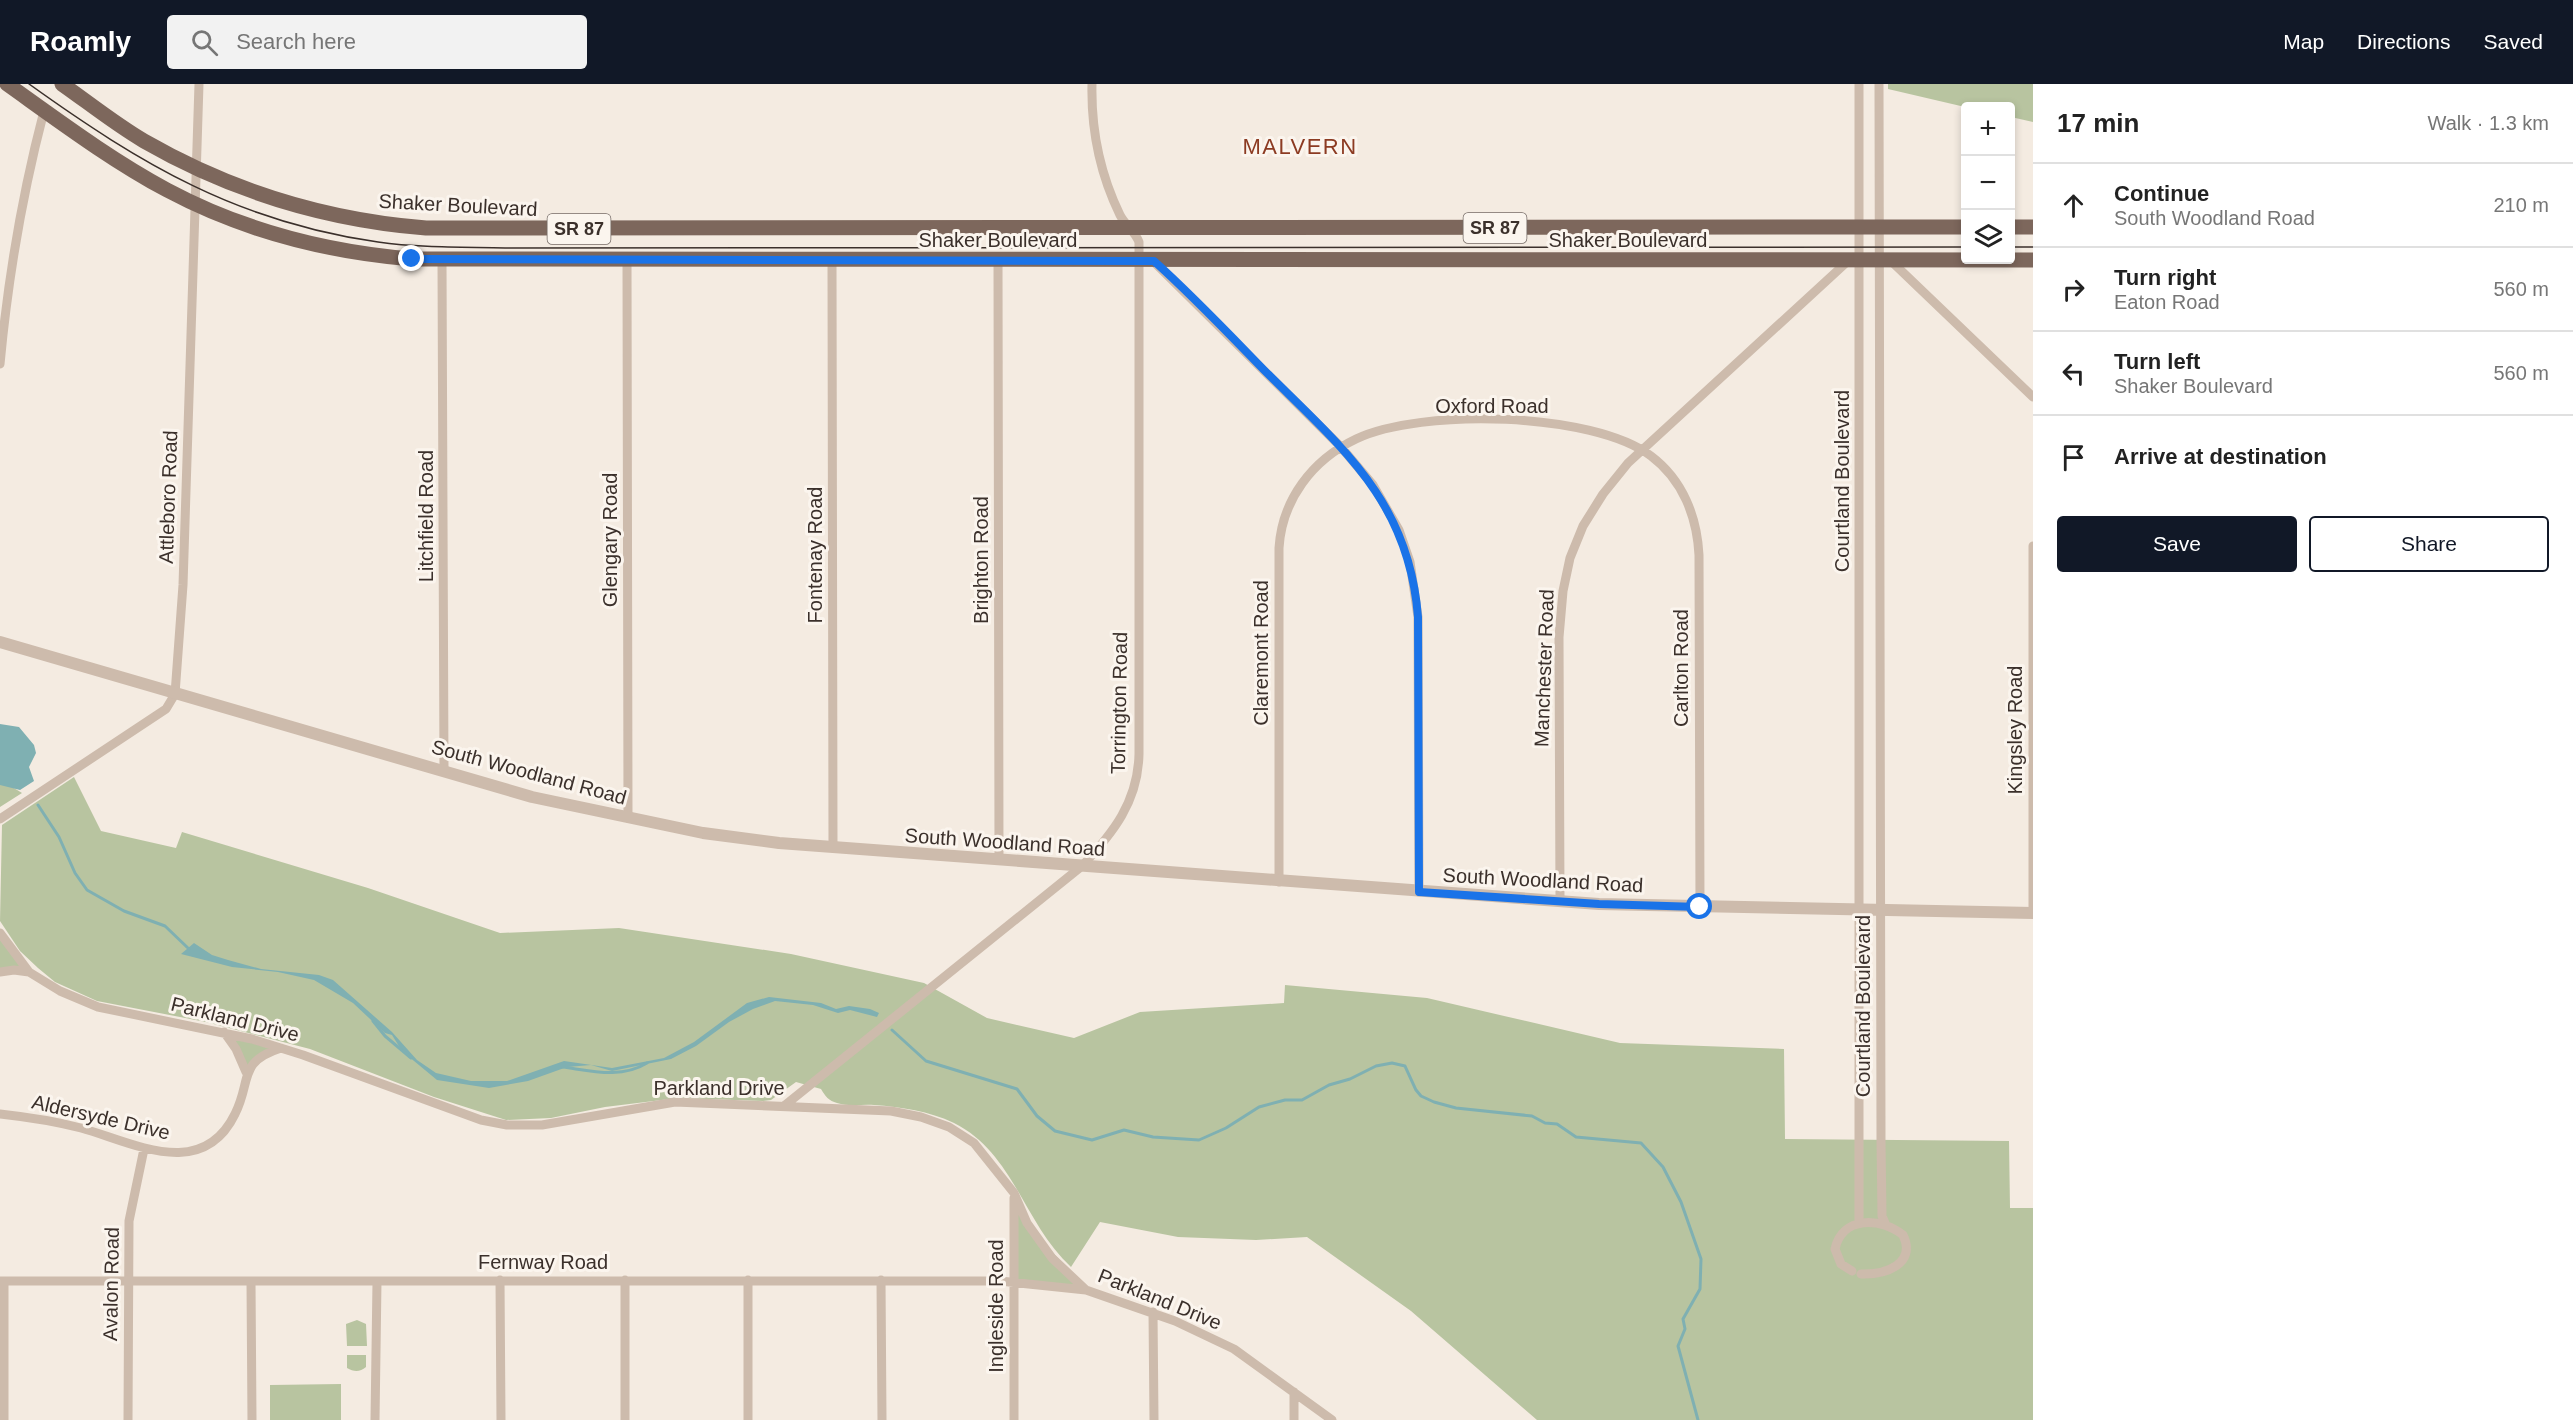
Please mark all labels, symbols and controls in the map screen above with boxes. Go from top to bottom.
search box [167,15,587,69]
text: Roamly [30,26,131,57]
icon: search [188,26,221,59]
text: Search here [236,29,356,54]
text: Map [2283,30,2324,53]
text: Directions [2357,30,2450,53]
text: Saved [2483,30,2543,53]
map controls [1961,102,2015,264]
button: + [1961,102,2015,156]
text: 17 min [2057,108,2139,138]
text: Walk · 1.3 km [2428,112,2549,134]
district label: MALVERN [1242,134,1358,159]
button: − [1961,156,2015,210]
text: Continue [2114,181,2209,206]
icon: ahead [2057,189,2090,222]
street label: Shaker Boulevard [378,190,538,220]
text: 210 m [2493,194,2549,216]
text: South Woodland Road [2114,207,2315,229]
button: layers [1961,210,2015,264]
road number: SR 87 [1464,213,1526,243]
road number: SR 87 [548,214,610,244]
street label: Shaker Boulevard [919,229,1077,251]
street label: Shaker Boulevard [1549,229,1707,251]
route end [398,245,424,271]
text: Turn right [2114,265,2216,290]
icon: right [2057,273,2090,306]
text: 560 m [2493,278,2549,300]
text: Eaton Road [2114,291,2220,313]
text: Turn left [2114,349,2200,374]
icon: left [2057,357,2090,390]
text: 560 m [2493,362,2549,384]
text: Shaker Boulevard [2114,375,2273,397]
street label: Courtland Boulevard [1831,390,1853,572]
street label: Oxford Road [1435,395,1549,417]
street label: Attleboro Road [155,430,181,564]
icon: arrive [2057,441,2090,474]
text: Arrive at destination [2114,444,2327,469]
street label: Litchfield Road [415,450,437,582]
street label: Glengary Road [599,473,621,607]
street label: Fontenay Road [804,487,826,623]
street label: Brighton Road [970,496,992,624]
button: Save [2057,516,2297,572]
button: Share [2309,516,2549,572]
street label: Claremont Road [1250,580,1272,726]
street label: Manchester Road [1530,589,1558,747]
street label: Carlton Road [1670,609,1692,727]
street label: Torrington Road [1107,632,1131,774]
street label: Kingsley Road [2004,666,2026,794]
street label: South Woodland Road [429,735,629,809]
street label: South Woodland Road [904,824,1106,860]
street label: South Woodland Road [1442,864,1644,896]
route start [1686,893,1712,919]
street label: Courtland Boulevard [1852,915,1874,1097]
street label: Parkland Drive [169,992,301,1046]
street label: Parkland Drive [653,1077,785,1099]
street label: Aldersyde Drive [30,1090,172,1144]
street label: Avalon Road [99,1227,123,1341]
street label: Ingleside Road [985,1239,1007,1373]
street label: Fernway Road [478,1251,608,1273]
street label: Parkland Drive [1095,1264,1225,1334]

